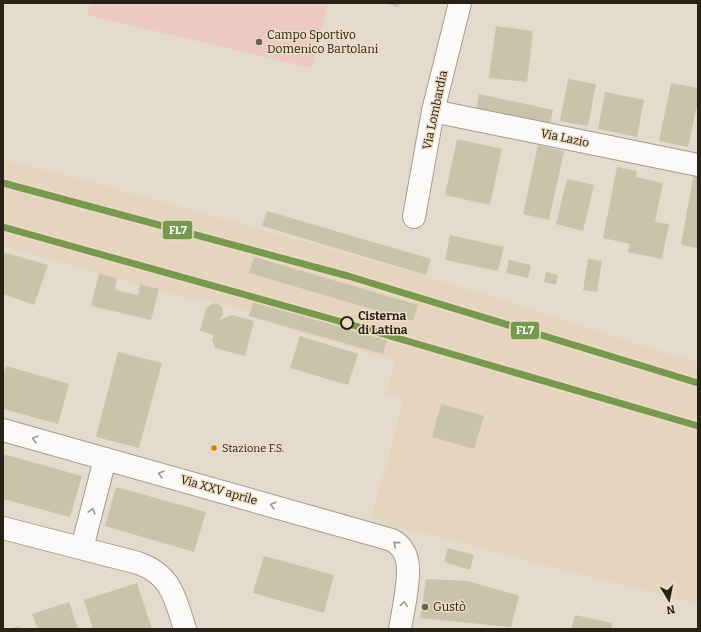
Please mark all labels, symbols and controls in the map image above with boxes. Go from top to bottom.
place label: Campo Sportivo Domenico Bartolani [267,28,379,56]
marker: Campo Sportivo Domenico Bartolani [254,37,264,47]
street label: Via Lombardia [420,69,450,151]
street label: Via Lazio [539,126,591,150]
line badge: FL7 [162,220,193,240]
text: FL7 [169,224,187,237]
place label: Cisterna di Latina [358,309,408,337]
marker: Cisterna di Latina [340,316,354,330]
line badge: FL7 [510,321,540,340]
text: FL7 [516,324,534,337]
one-way arrow [32,435,39,444]
place label: Stazione F.S. [222,442,284,455]
marker: Stazione F.S. [209,443,219,453]
one-way arrow [158,470,165,479]
street label: Via XXV aprile [179,472,259,508]
one-way arrow [270,502,276,510]
one-way arrow [87,507,96,514]
one-way arrow [394,541,401,548]
north arrow [649,580,689,620]
place label: Gustò [433,600,466,614]
one-way arrow [399,601,408,607]
marker: Gustò [420,602,430,612]
text: N [665,602,676,617]

